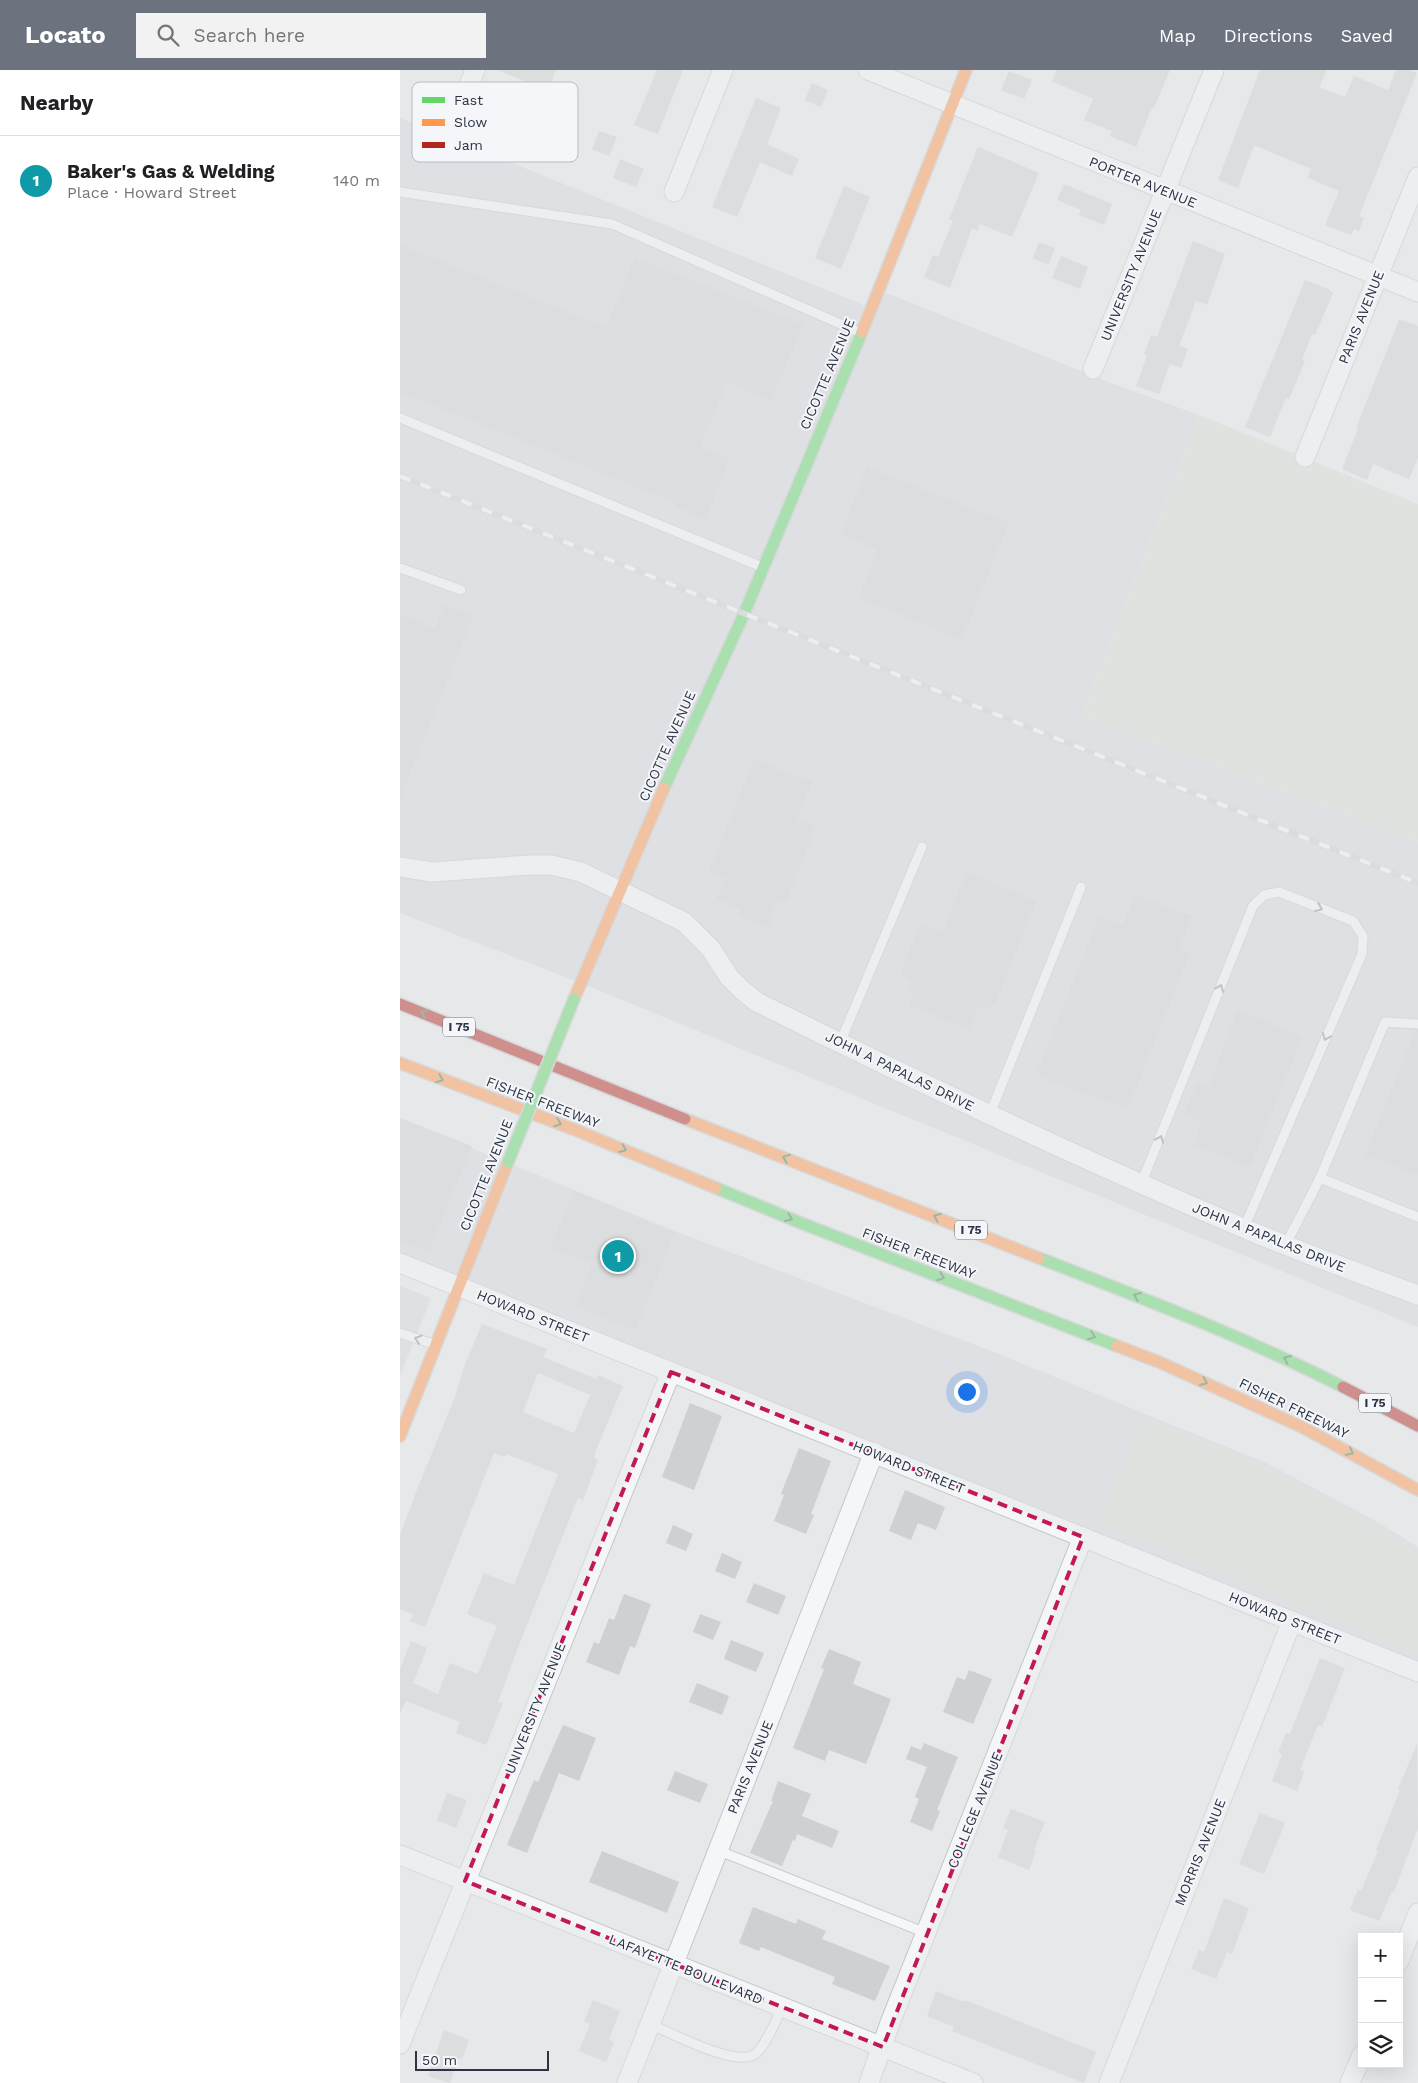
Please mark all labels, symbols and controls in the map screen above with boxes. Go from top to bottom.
search box [136,13,486,58]
text: Locato [25,21,106,49]
icon: search [154,21,182,49]
text: Search here [194,24,305,47]
text: Map [1159,25,1196,46]
text: Directions [1224,25,1313,46]
text: Saved [1341,25,1393,46]
legend [412,82,578,162]
text: Nearby [20,90,93,115]
text: Fast [454,92,483,108]
text: Slow [454,114,487,130]
text: Jam [454,137,483,153]
street label: PORTER AVENUE [1087,153,1199,211]
text: Baker's Gas & Welding [67,160,274,183]
text: 1 [33,171,39,190]
text: 140 m [333,171,380,190]
text: Place · Howard Street [67,183,237,202]
street label: UNIVERSITY AVENUE [1097,207,1165,343]
street label: PARIS AVENUE [1335,268,1387,366]
street label: CICOTTE AVENUE [796,316,858,432]
street label: CICOTTE AVENUE [635,688,699,804]
one-way arrow [1314,902,1323,912]
one-way arrow [1214,984,1224,993]
one-way arrow [420,1009,429,1020]
road number: I 75 [443,1018,475,1036]
street label: JOHN A PAPALAS DRIVE [823,1028,977,1114]
one-way arrow [1322,1032,1333,1041]
one-way arrow [435,1072,444,1083]
street label: FISHER FREEWAY [484,1073,602,1131]
street label: CICOTTE AVENUE [456,1117,516,1233]
one-way arrow [554,1117,562,1127]
one-way arrow [1153,1135,1164,1144]
one-way arrow [618,1143,627,1154]
one-way arrow [782,1154,791,1164]
street label: JOHN A PAPALAS DRIVE [1190,1199,1348,1275]
one-way arrow [784,1212,793,1223]
one-way arrow [934,1213,942,1223]
road number: I 75 [955,1220,987,1240]
street label: FISHER FREEWAY [860,1224,978,1282]
pin: 1 [602,1237,634,1275]
one-way arrow [936,1271,945,1282]
street label: HOWARD STREET [475,1286,592,1346]
one-way arrow [1134,1292,1142,1302]
one-way arrow [1087,1330,1096,1340]
one-way arrow [414,1334,423,1344]
one-way arrow [1283,1355,1292,1366]
one-way arrow [1199,1375,1208,1386]
street label: FISHER FREEWAY [1237,1375,1351,1441]
your location [954,1379,980,1405]
road number: I 75 [1359,1394,1391,1412]
street label: HOWARD STREET [851,1437,968,1497]
one-way arrow [1345,1446,1354,1456]
street label: HOWARD STREET [1227,1588,1344,1648]
street label: UNIVERSITY AVENUE [501,1640,569,1776]
street label: PARIS AVENUE [724,1718,776,1816]
street label: COLLEGE AVENUE [944,1749,1006,1871]
street label: MORRIS AVENUE [1171,1796,1229,1908]
street label: LAFAYETTE BOULEVARD [607,1931,765,2007]
map controls [1358,1933,1403,2068]
button: + [1358,1933,1403,1978]
button: − [1358,1978,1403,2023]
button: layers [1358,2023,1403,2068]
scale bar [415,2048,549,2071]
text: 50 m [422,2052,457,2068]

